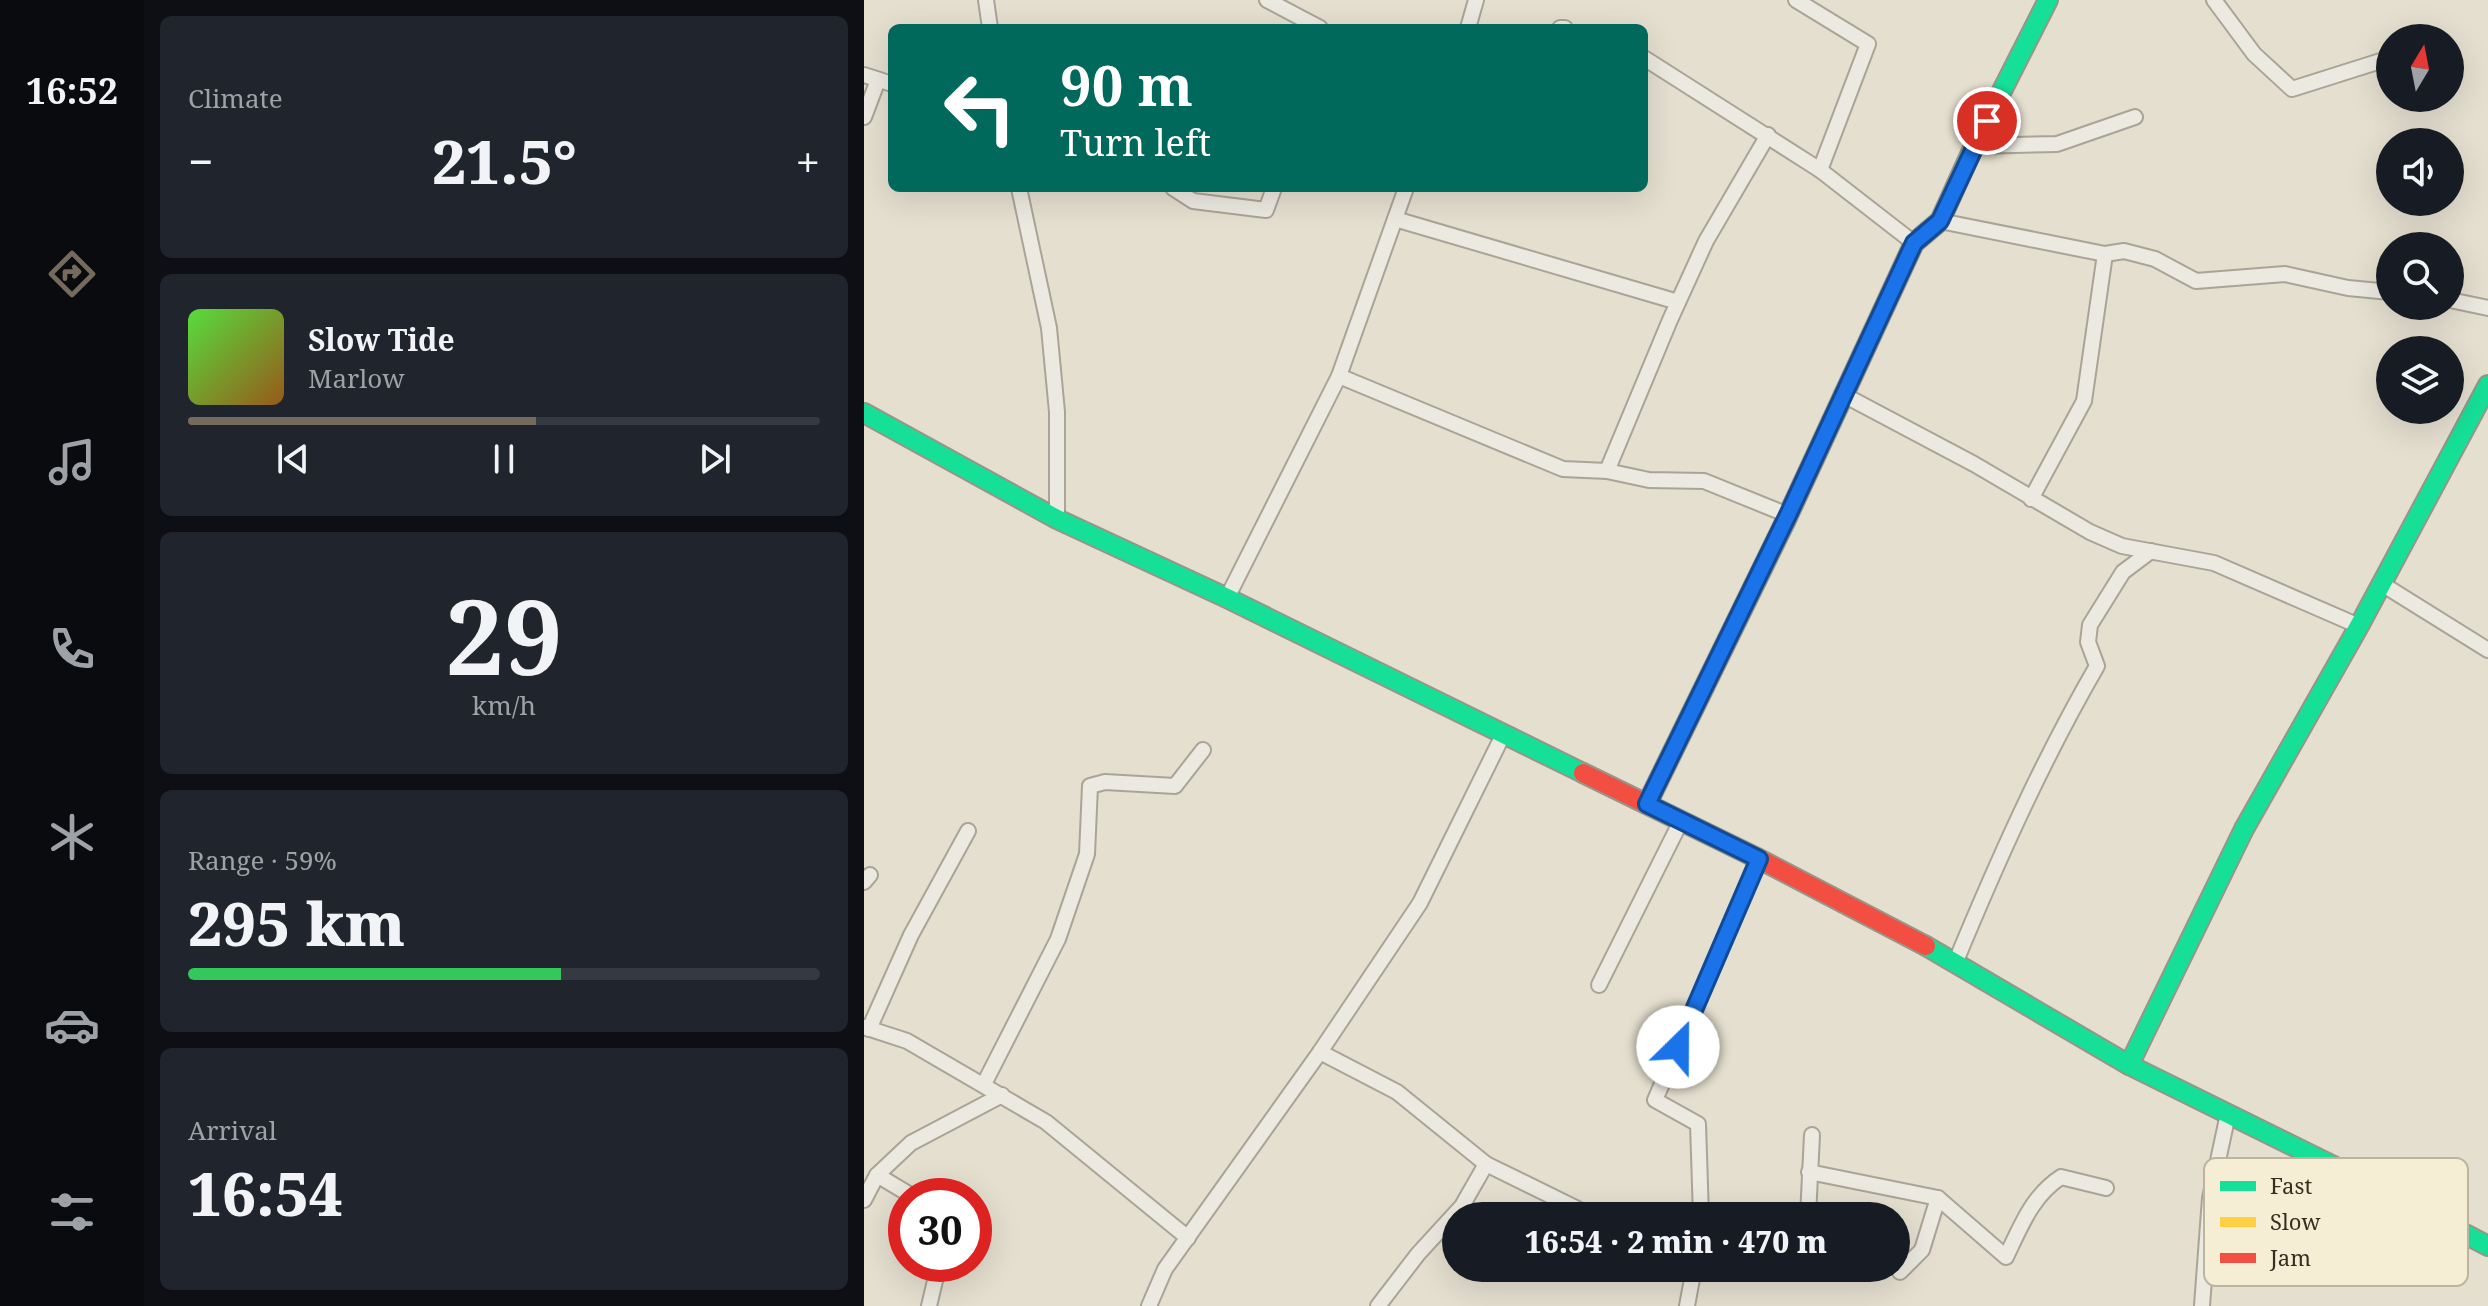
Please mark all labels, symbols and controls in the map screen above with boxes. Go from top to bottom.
north arrow [2376,24,2464,112]
map controls [2376,24,2464,424]
text: 90 m [1060,46,1193,122]
icon: left [928,56,1032,160]
text: 16:52 [26,66,118,115]
text: Climate [188,80,283,116]
pin [1953,87,2021,155]
icon: arrive [1965,99,2009,143]
text: Turn left [1060,118,1211,167]
text: 21.5° [432,120,577,202]
button: sound [2376,128,2464,216]
text: − [188,131,213,191]
text: + [795,131,820,191]
button: search [2376,232,2464,320]
icon: directions [44,246,100,302]
text: Slow Tide [308,319,455,360]
button: layers [2376,336,2464,424]
text: Marlow [308,360,405,396]
icon: music [44,434,100,490]
icon: previous [271,437,315,481]
icon: pause [482,437,526,481]
icon: next [693,437,737,481]
text: 29 [445,564,563,705]
icon: phone [44,621,100,677]
text: km/h [472,687,536,723]
icon: climate [44,809,100,865]
text: Range · 59% [188,842,337,878]
text: 295 km [188,882,405,964]
icon: car [44,997,100,1053]
position arrow [1636,1005,1720,1089]
text: Arrival [188,1112,277,1148]
text: 16:54 [188,1152,343,1234]
legend [2204,1158,2468,1286]
text: Fast [2270,1170,2312,1200]
speed limit sign: 30 [888,1178,992,1282]
icon: filters [44,1184,100,1240]
text: Slow [2270,1206,2320,1236]
text: 16:54 · 2 min · 470 m [1525,1221,1827,1262]
text: Jam [2269,1242,2311,1272]

